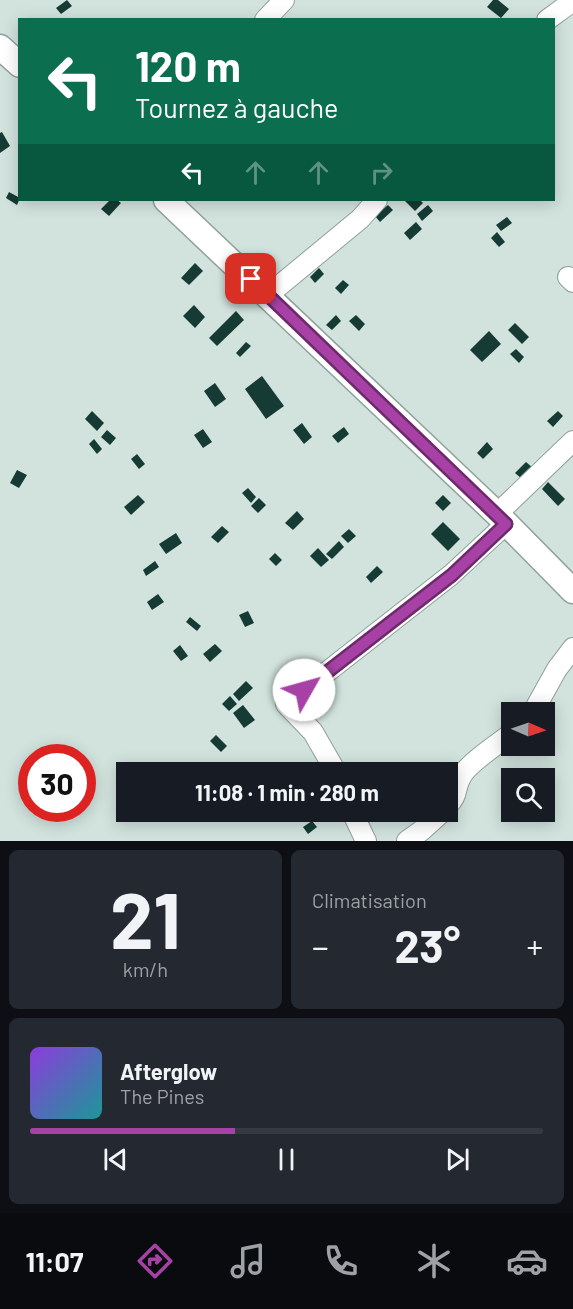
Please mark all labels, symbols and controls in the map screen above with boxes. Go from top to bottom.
text: 120 m [135,40,241,90]
icon: left [36,42,114,120]
text: Tournez à gauche [135,91,338,123]
icon: left [176,156,209,189]
icon: ahead [239,156,272,189]
icon: ahead [302,156,335,189]
icon: right [365,156,398,189]
pin [225,253,276,304]
icon: arrive [234,262,267,295]
position arrow [272,658,336,722]
north arrow [501,702,555,756]
map controls [501,702,555,822]
speed limit sign: 30 [18,744,96,822]
button: search [501,768,555,822]
text: 11:08 · 1 min · 280 m [195,779,379,805]
text: 21 [110,871,181,965]
text: Climatisation [312,888,427,912]
text: 23° [395,918,460,972]
text: − [312,926,329,966]
text: + [526,926,543,966]
text: km/h [123,957,168,981]
text: Afterglow [120,1058,217,1084]
text: The Pines [120,1084,204,1108]
icon: previous [99,1143,132,1176]
icon: pause [270,1143,303,1176]
icon: next [441,1143,474,1176]
icon: directions [134,1240,176,1282]
icon: music [227,1240,269,1282]
icon: phone [320,1240,362,1282]
icon: climate [413,1240,455,1282]
icon: car [506,1240,548,1282]
text: 11:07 [25,1245,83,1277]

